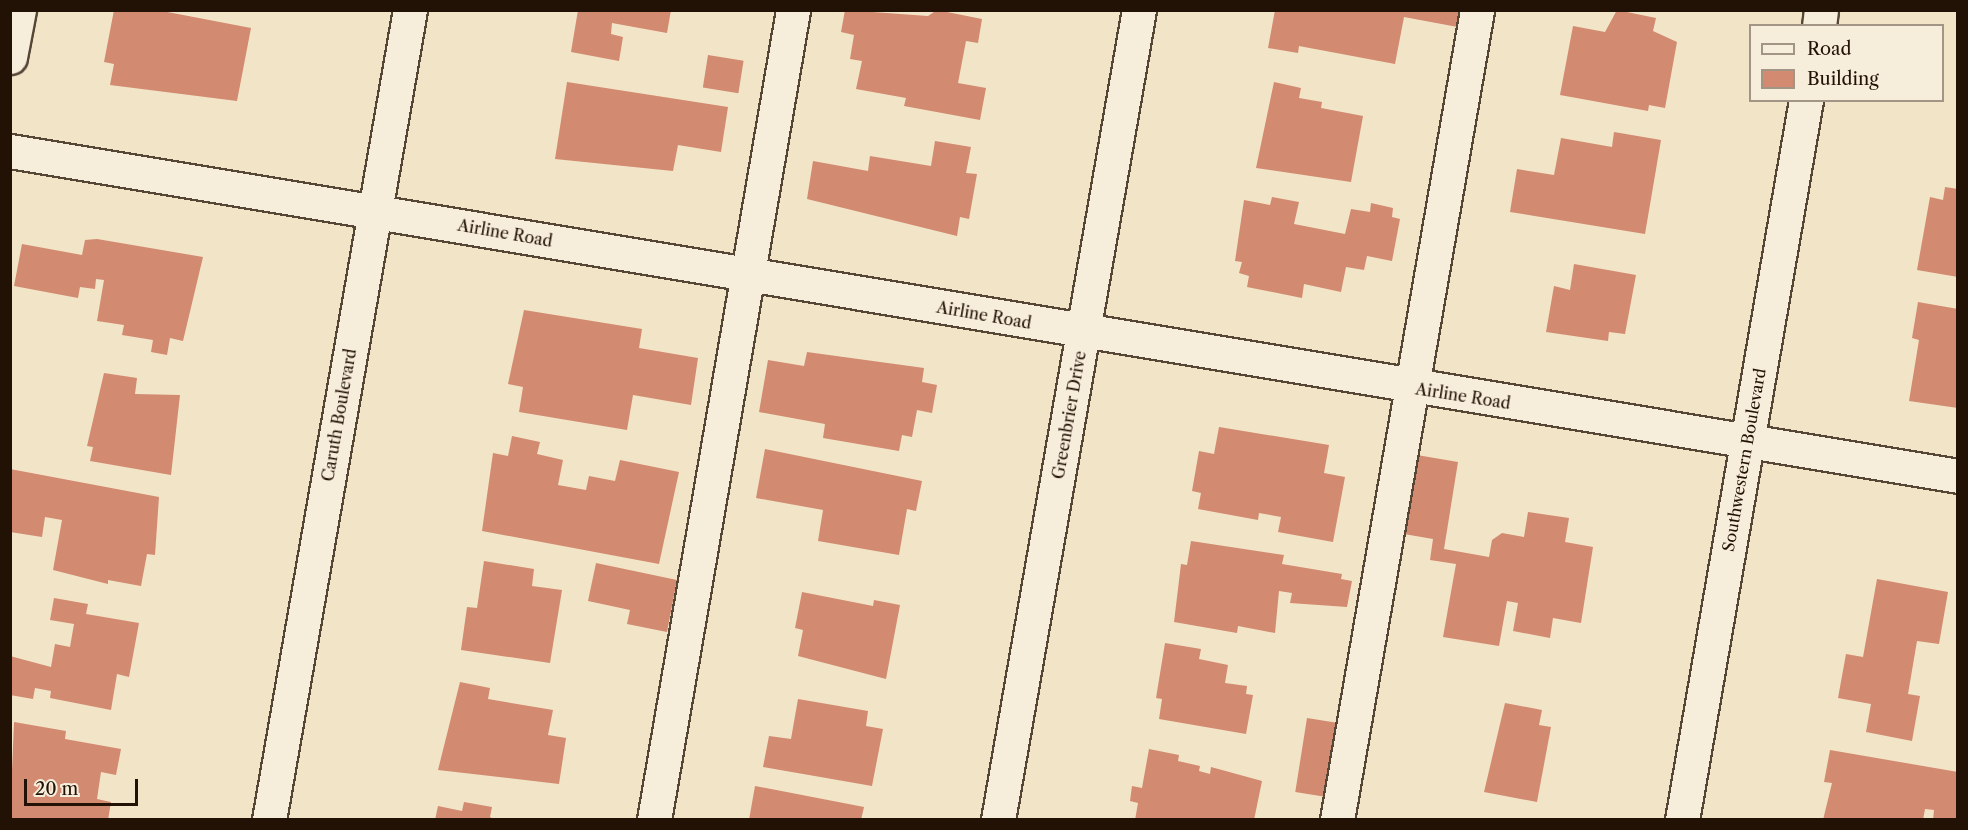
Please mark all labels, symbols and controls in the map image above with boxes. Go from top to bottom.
legend [1749,24,1944,102]
text: Road [1807,38,1852,60]
text: Building [1807,68,1879,90]
street label: Airline Road [456,215,554,251]
street label: Airline Road [935,297,1033,333]
street label: Caruth Boulevard [318,347,360,483]
street label: Greenbrier Drive [1048,349,1090,481]
street label: Southwestern Boulevard [1718,367,1770,553]
street label: Airline Road [1414,379,1512,413]
scale bar [27,767,141,805]
text: 20 m [35,778,78,800]

